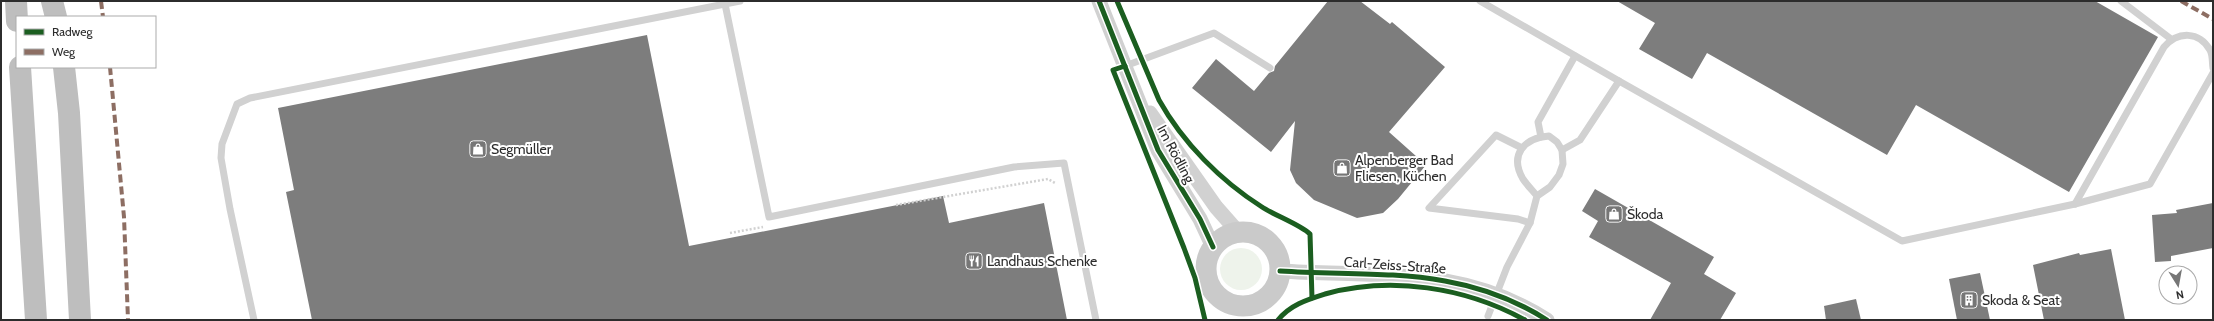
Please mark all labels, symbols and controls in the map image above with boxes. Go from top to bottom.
legend [16,16,156,68]
text: Radweg [52,24,93,39]
text: Weg [52,44,76,59]
street label: Im Rödling [1153,122,1199,187]
shop icon: Segmüller [468,139,488,159]
place label: Segmüller [491,140,552,158]
place label: Alpenberger Bad Fliesen, Küchen [1355,151,1453,185]
shop icon: Alpenberger Bad Fliesen, Küchen [1332,158,1352,178]
shop icon: Škoda [1604,204,1624,224]
place label: Škoda [1627,205,1664,223]
restaurant icon: Landhaus Schenke [964,251,984,271]
place label: Landhaus Schenke [987,252,1097,270]
street label: Carl-Zeiss-Straße [1343,252,1447,278]
north arrow [2158,265,2198,305]
text: N [2175,287,2185,302]
building icon: Skoda & Seat [1959,290,1979,310]
place label: Skoda & Seat [1982,291,2060,309]

